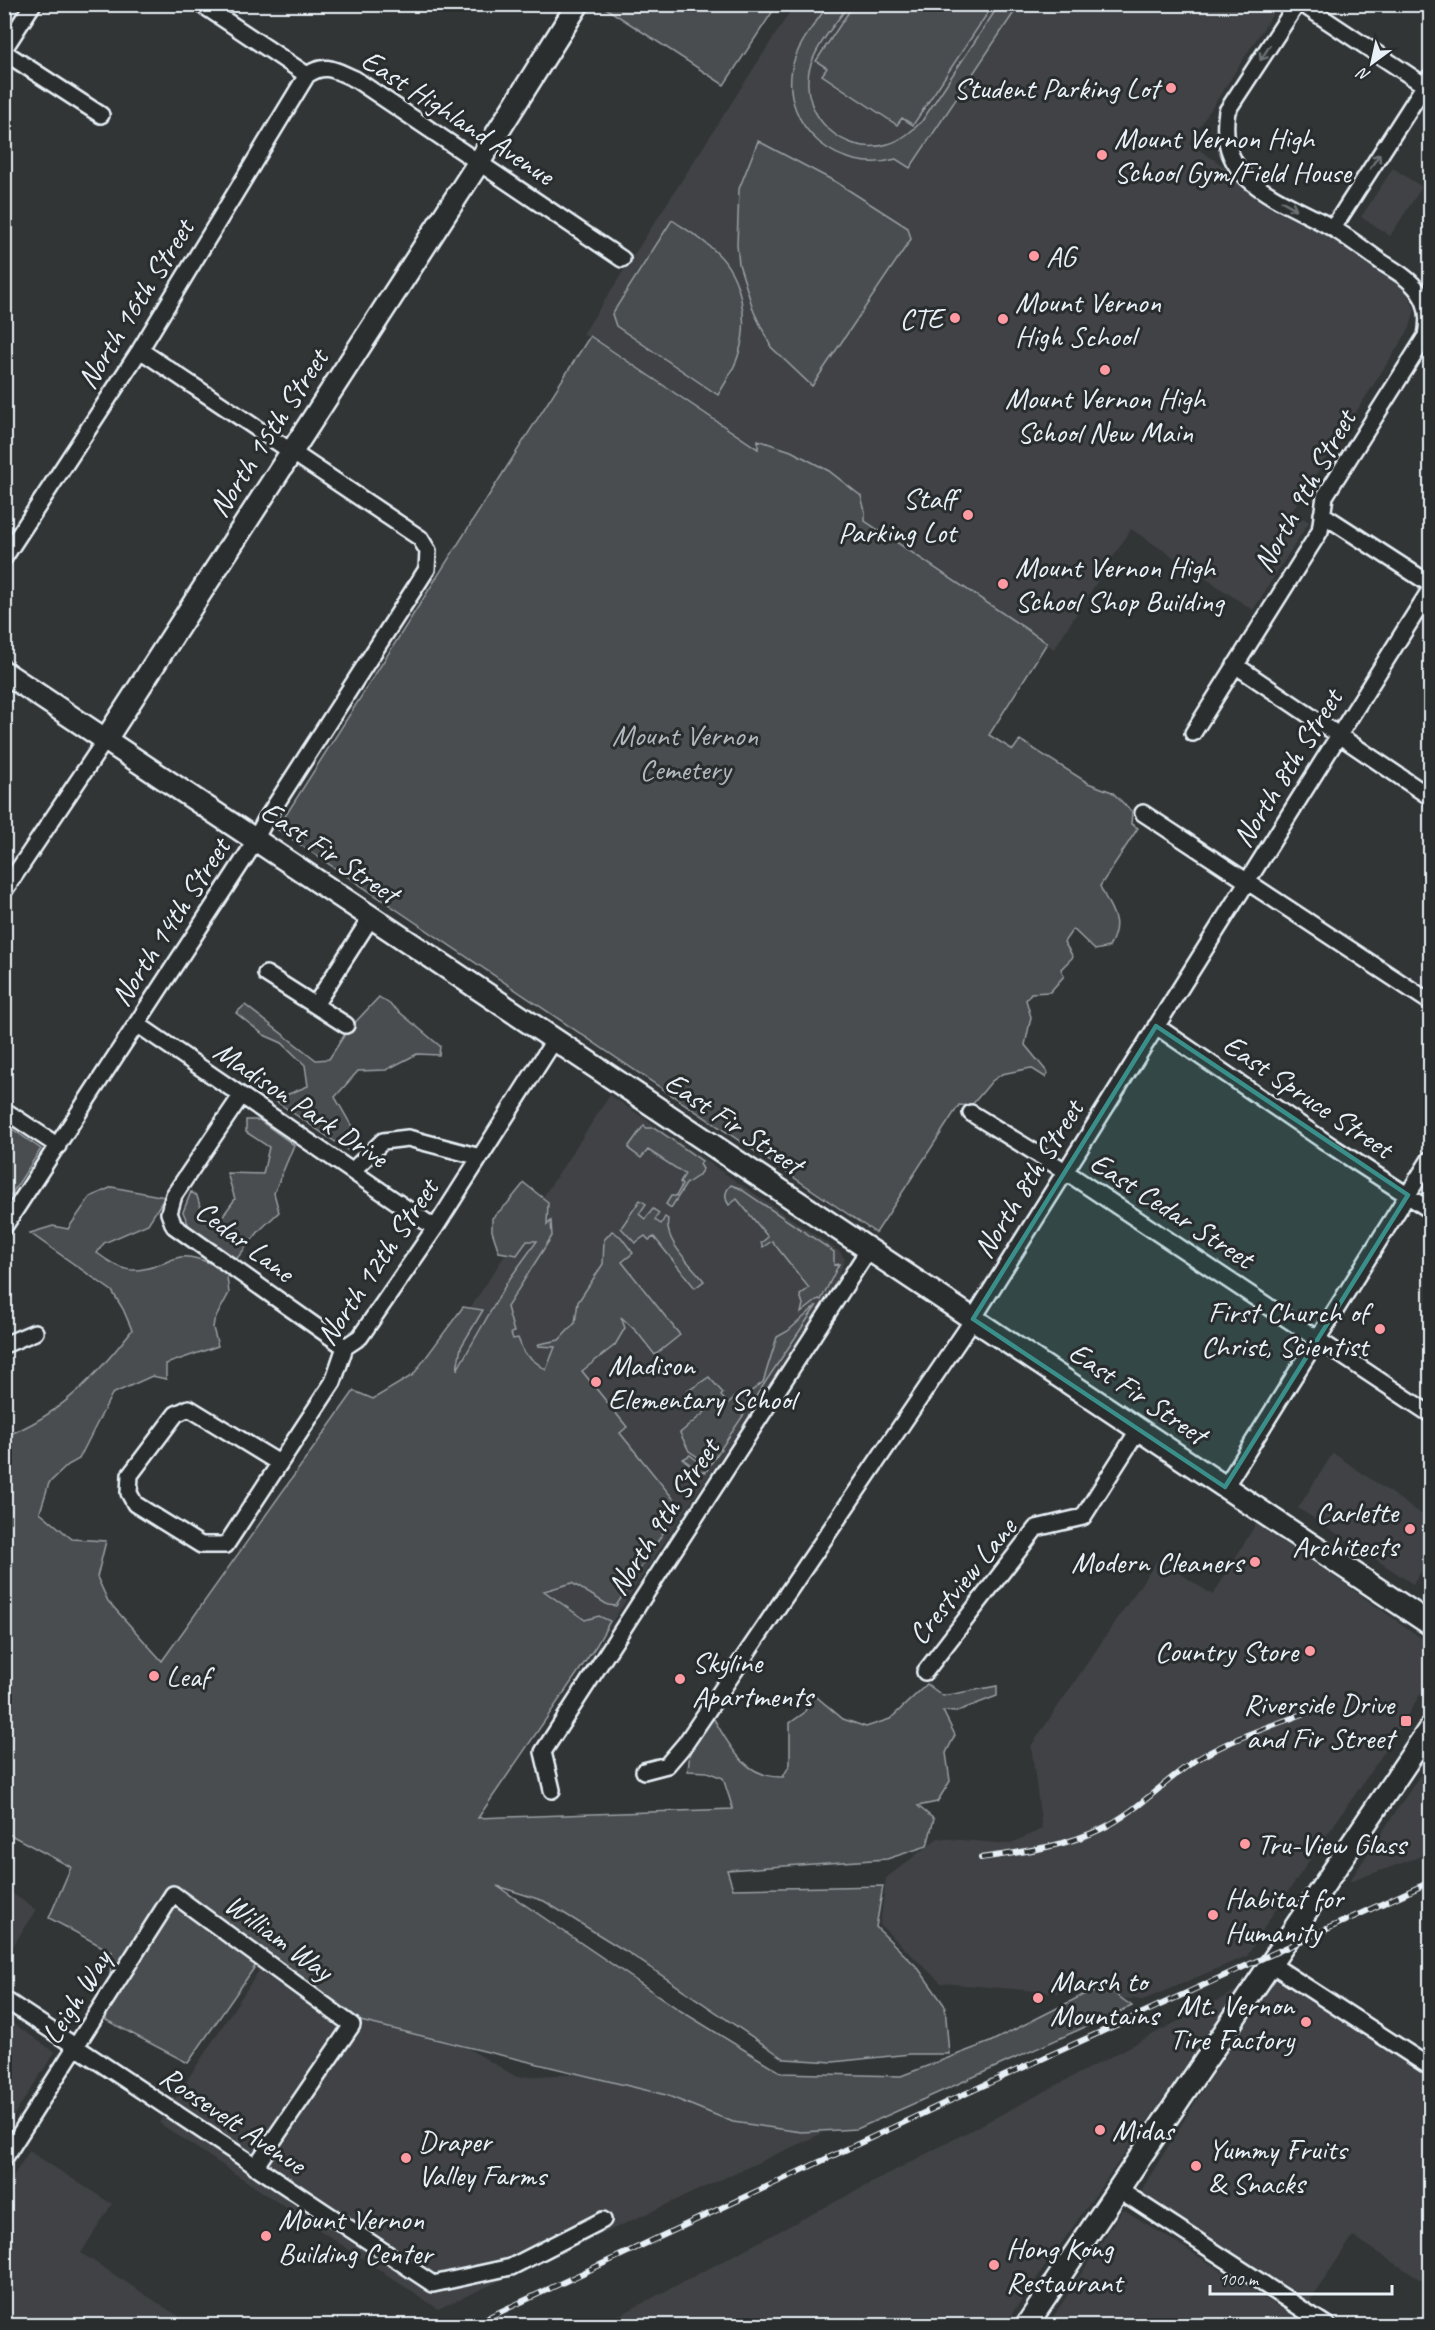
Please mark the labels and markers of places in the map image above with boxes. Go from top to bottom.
place label: Student Parking Lot [953,69,1163,107]
marker: Student Parking Lot [1164,81,1178,95]
place label: Mount Vernon High School Gym/Field House [1114,119,1353,191]
marker: Mount Vernon High School Gym/Field House [1095,148,1109,162]
place label: AG [1046,237,1079,275]
marker: AG [1027,249,1041,263]
place label: Mount Vernon High School [1015,283,1161,355]
place label: CTE [900,299,947,337]
marker: CTE [948,311,962,325]
marker: Mount Vernon High School [996,312,1010,326]
marker: Mount Vernon High School New Main [1098,363,1112,377]
place label: Mount Vernon High School New Main [1005,379,1207,451]
place label: Staff Parking Lot [838,479,962,551]
marker: Staff Parking Lot [961,508,975,522]
place label: Mount Vernon High School Shop Building [1015,548,1226,620]
marker: Mount Vernon High School Shop Building [996,577,1010,591]
place label: First Church of Christ, Scientist [1201,1293,1374,1365]
marker: First Church of Christ, Scientist [1373,1322,1387,1336]
place label: Madison Elementary School [608,1346,800,1418]
marker: Madison Elementary School [589,1375,603,1389]
place label: Carlette Architects [1292,1493,1401,1565]
marker: Carlette Architects [1403,1522,1417,1536]
place label: Modern Cleaners [1071,1543,1246,1581]
marker: Modern Cleaners [1248,1555,1262,1569]
place label: Country Store [1155,1632,1300,1670]
place label: Skyline Apartments [692,1643,815,1715]
marker: Country Store [1303,1644,1317,1658]
place label: Leaf [166,1657,216,1695]
marker: Leaf [147,1669,161,1683]
marker: Skyline Apartments [673,1672,687,1686]
place label: Riverside Drive and Fir Street [1243,1685,1398,1757]
marker: Riverside Drive and Fir Street [1399,1714,1413,1728]
place label: Tru-View Glass [1257,1825,1408,1863]
marker: Tru-View Glass [1238,1837,1252,1851]
place label: Habitat for Humanity [1225,1879,1345,1951]
marker: Habitat for Humanity [1206,1908,1220,1922]
place label: Marsh to Mountains [1050,1962,1161,2034]
place label: Mt. Vernon Tire Factory [1169,1986,1296,2058]
marker: Marsh to Mountains [1031,1991,1045,2005]
marker: Mt. Vernon Tire Factory [1299,2015,1313,2029]
place label: Midas [1112,2111,1176,2149]
place label: Draper Valley Farms [418,2122,549,2194]
marker: Midas [1093,2123,1107,2137]
place label: Yummy Fruits & Snacks [1208,2130,1349,2202]
marker: Draper Valley Farms [399,2151,413,2165]
marker: Yummy Fruits & Snacks [1189,2159,1203,2173]
place label: Mount Vernon Building Center [278,2200,435,2272]
marker: Mount Vernon Building Center [259,2229,273,2243]
place label: Hong Kong Restaurant [1006,2229,1125,2301]
marker: Hong Kong Restaurant [987,2258,1001,2272]

